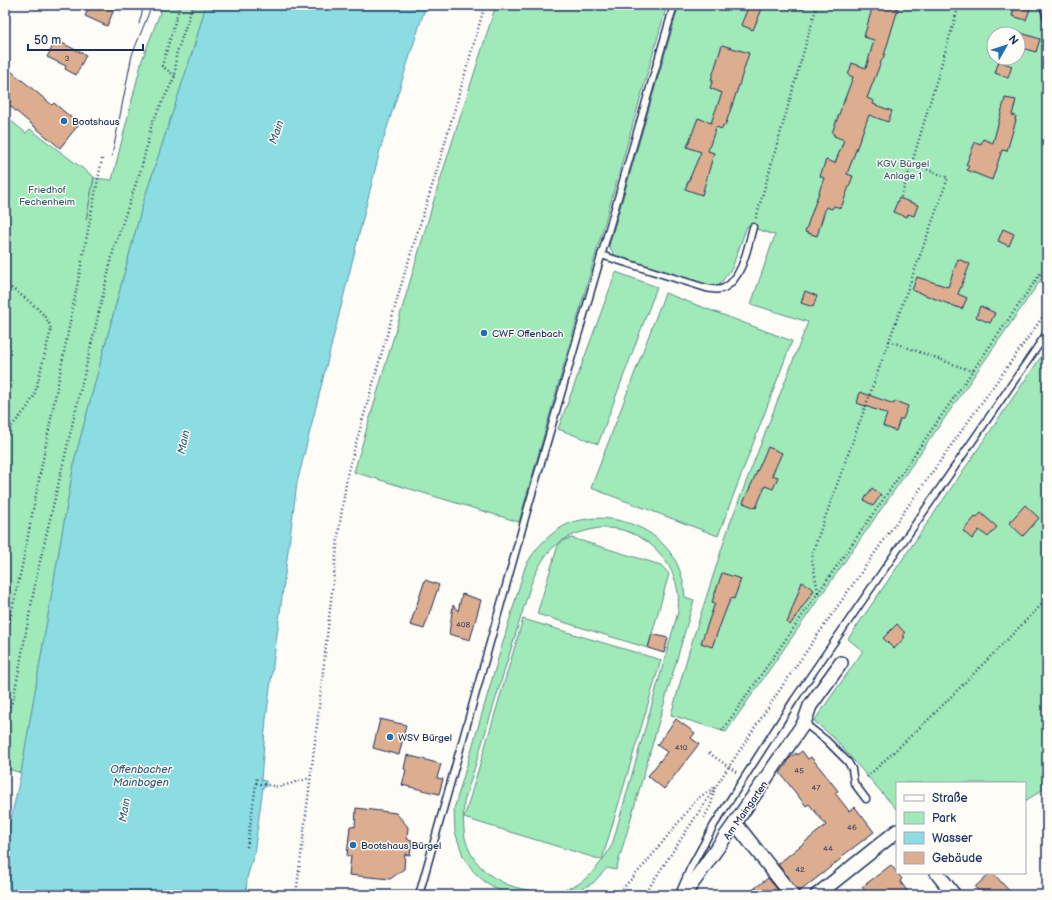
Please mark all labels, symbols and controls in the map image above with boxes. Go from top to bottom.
scale bar [28,26,143,52]
north arrow [986,26,1026,66]
text: 50 m [34,33,61,48]
text: N [1006,33,1021,47]
house number: 3 [65,54,70,63]
marker: Bootshaus [59,116,69,126]
place label: Bootshaus [72,116,120,128]
water label: Main [266,119,287,146]
park label: KGV Bürgel Anlage 1 [877,158,929,182]
park label: Friedhof Fechenheim [19,184,75,208]
marker: CWF Offenbach [479,328,489,338]
place label: CWF Offenbach [492,328,564,340]
water label: Main [175,429,192,455]
house number: 408 [456,620,470,629]
marker: WSV Bürgel [385,732,395,742]
place label: WSV Bürgel [398,732,452,744]
house number: 410 [675,743,688,752]
water label: Offenbacher Mainbogen [110,763,173,789]
house number: 45 [794,766,804,775]
street label: Am Maingarten [721,779,771,842]
legend [896,782,1026,874]
house number: 47 [812,783,820,792]
text: Straße [932,791,968,806]
water label: Main [116,797,133,823]
text: Park [932,811,956,826]
house number: 46 [847,823,857,832]
text: Wasser [932,831,973,846]
marker: Bootshaus Bürgel [348,840,358,850]
place label: Bootshaus Bürgel [361,840,441,852]
house number: 44 [823,844,833,853]
text: Gebäude [932,851,982,866]
house number: 42 [795,865,805,874]

